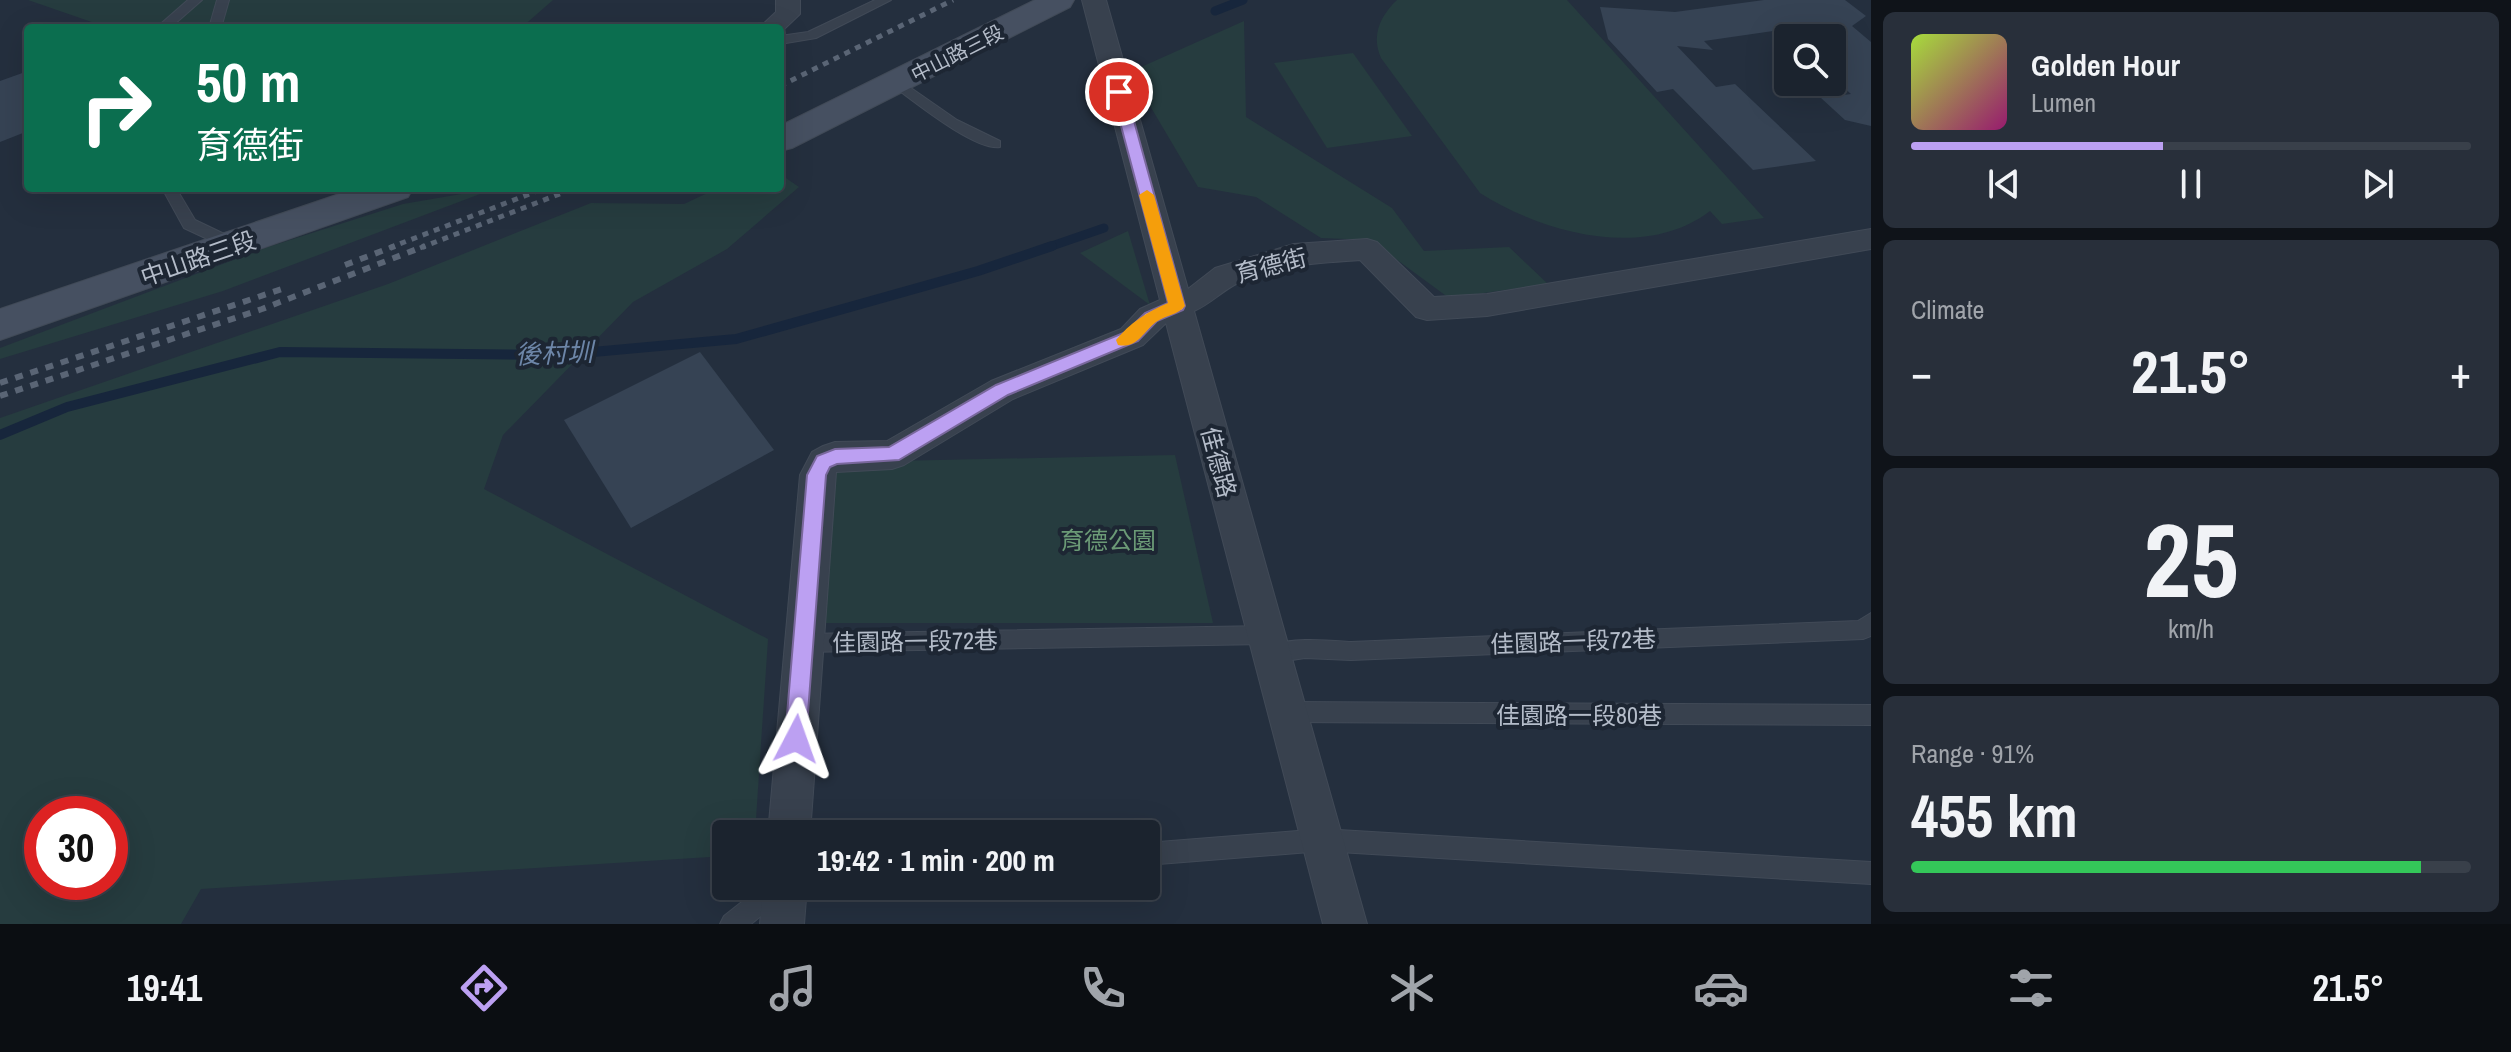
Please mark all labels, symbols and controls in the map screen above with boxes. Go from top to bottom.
street label: 中山路三段 [906,18,1008,88]
map controls [1774,24,1846,96]
button: search [1774,24,1846,96]
text: 50 m [196,44,301,119]
text: Golden Hour [2031,45,2180,85]
icon: right [64,56,168,160]
pin [1085,58,1153,126]
icon: arrive [1097,70,1141,114]
text: Lumen [2031,85,2096,120]
text: 育德街 [196,121,304,169]
icon: previous [1982,162,2026,206]
icon: pause [2169,162,2213,206]
icon: next [2356,162,2400,206]
street label: 中山路三段 [136,223,260,293]
street label: 育德街 [1232,241,1310,289]
text: Climate [1911,292,1984,327]
text: 21.5° [2131,331,2251,412]
water label: 後村圳 [514,334,598,372]
text: − [1911,342,1932,402]
text: + [2450,342,2471,402]
street label: 佳德路 [1194,423,1244,501]
text: 25 [2144,489,2238,629]
park label: 育德公園 [1060,524,1156,556]
text: km/h [2168,611,2214,646]
street label: 佳園路一段72巷 [1490,622,1656,660]
street label: 佳園路一段72巷 [832,624,998,658]
position arrow [754,697,838,781]
street label: 佳園路一段80巷 [1496,699,1662,731]
text: Range · 91% [1911,736,2034,771]
text: 455 km [1911,775,2078,856]
speed limit sign: 30 [24,796,128,900]
text: 19:42 · 1 min · 200 m [817,840,1055,880]
icon: directions [456,960,512,1016]
icon: music [765,960,821,1016]
icon: phone [1075,960,1131,1016]
icon: climate [1384,960,1440,1016]
icon: car [1693,960,1749,1016]
icon: filters [2003,960,2059,1016]
text: 19:41 [127,964,202,1012]
text: 21.5° [2312,964,2384,1012]

